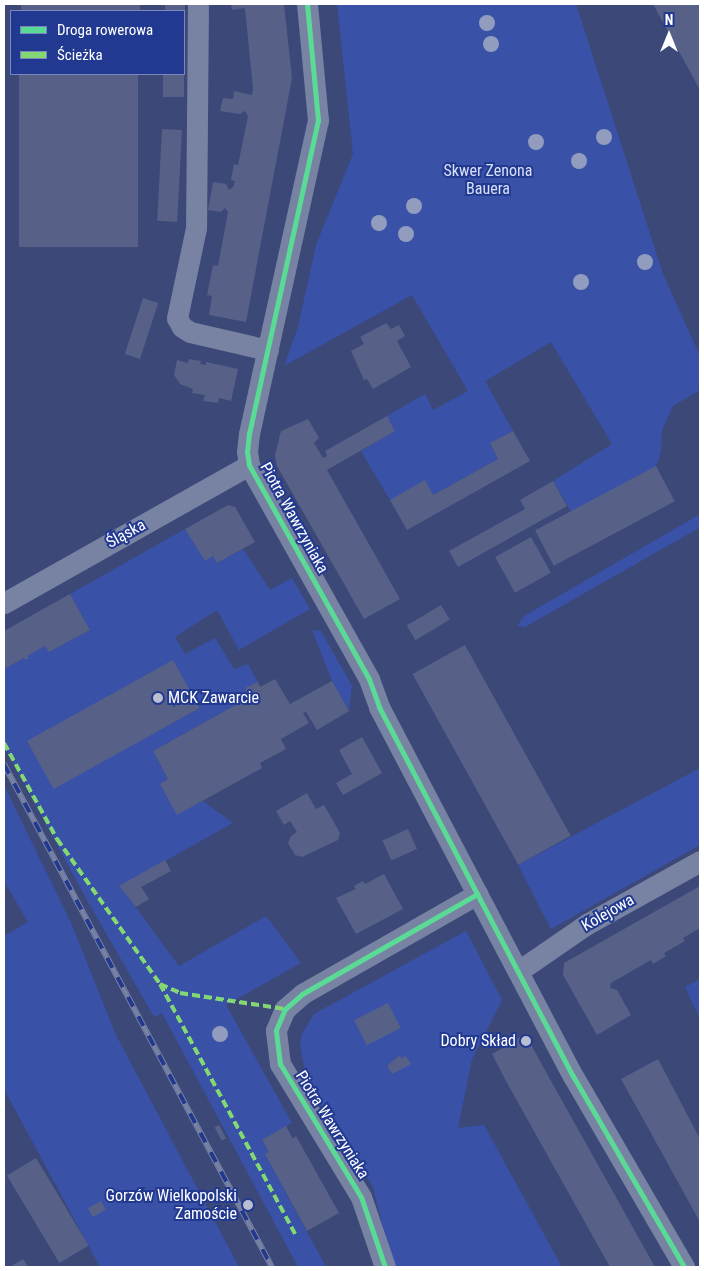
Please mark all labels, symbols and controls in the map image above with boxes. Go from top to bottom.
legend [10,10,185,75]
north arrow [644,10,694,60]
text: N [665,12,673,28]
text: Droga rowerowa [57,21,153,39]
text: Ścieżka [57,46,103,64]
park label: Skwer Zenona Bauera [444,161,532,199]
street label: Piotra Wawrzyniaka [256,459,332,577]
street label: Śląska [103,515,149,553]
place label: MCK Zawarcie [168,688,259,708]
marker: MCK Zawarcie [152,692,164,704]
street label: Kolejowa [578,890,638,936]
place label: Dobry Skład [440,1031,516,1051]
marker: Dobry Skład [520,1035,532,1047]
street label: Piotra Wawrzyniaka [291,1067,373,1183]
place label: Gorzów Wielkopolski Zamoście [106,1186,237,1224]
marker: Gorzów Wielkopolski Zamoście [241,1198,255,1212]

